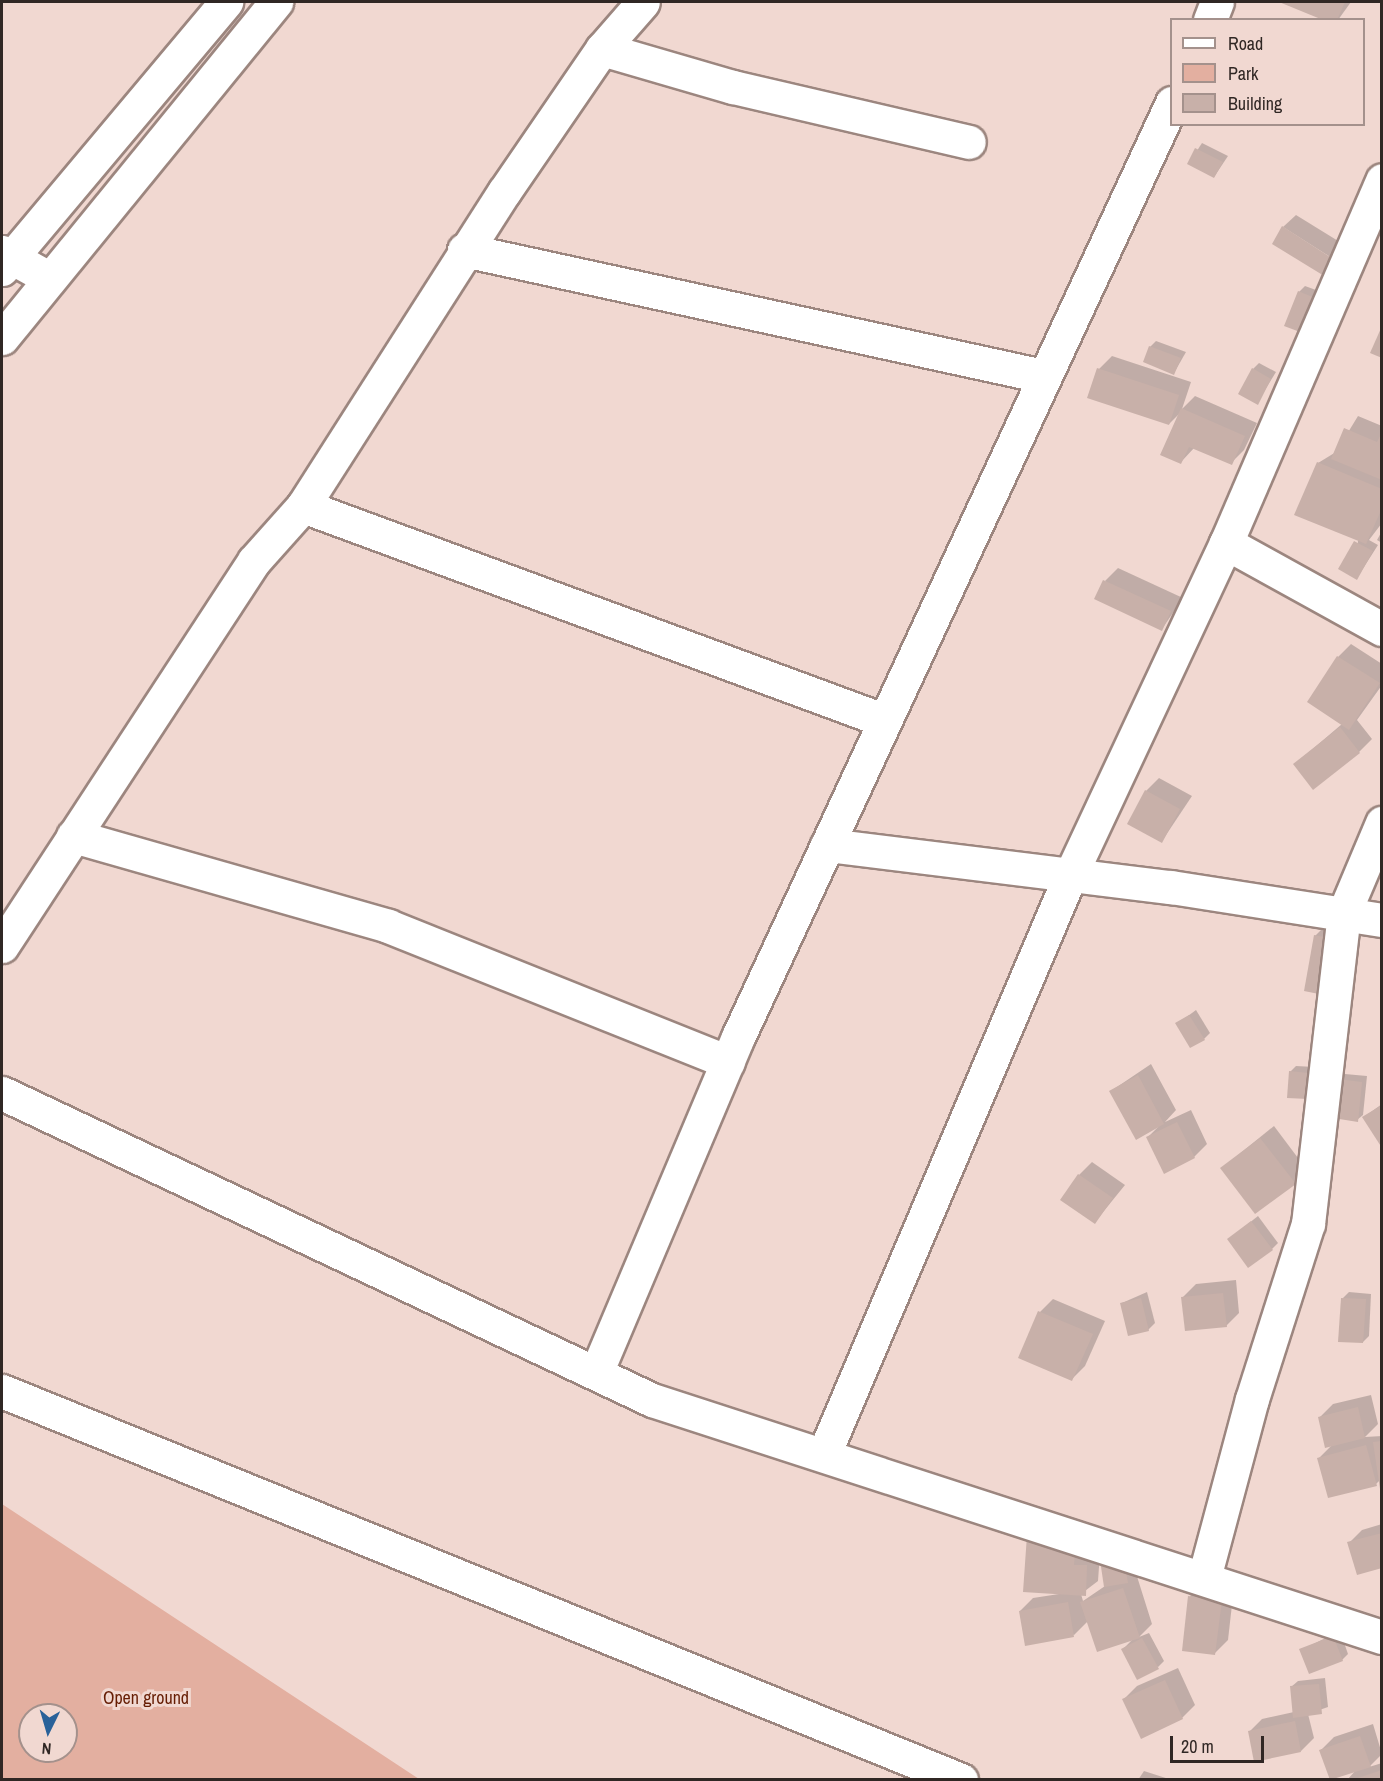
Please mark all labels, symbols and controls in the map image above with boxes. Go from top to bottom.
legend [1170,18,1365,126]
text: Road [1228,31,1263,56]
text: Park [1228,61,1258,86]
text: Building [1228,91,1282,116]
park label: Open ground [103,1687,189,1709]
north arrow [18,1703,78,1763]
scale bar [1173,1724,1268,1762]
text: 20 m [1181,1734,1214,1759]
text: N [41,1738,52,1760]

